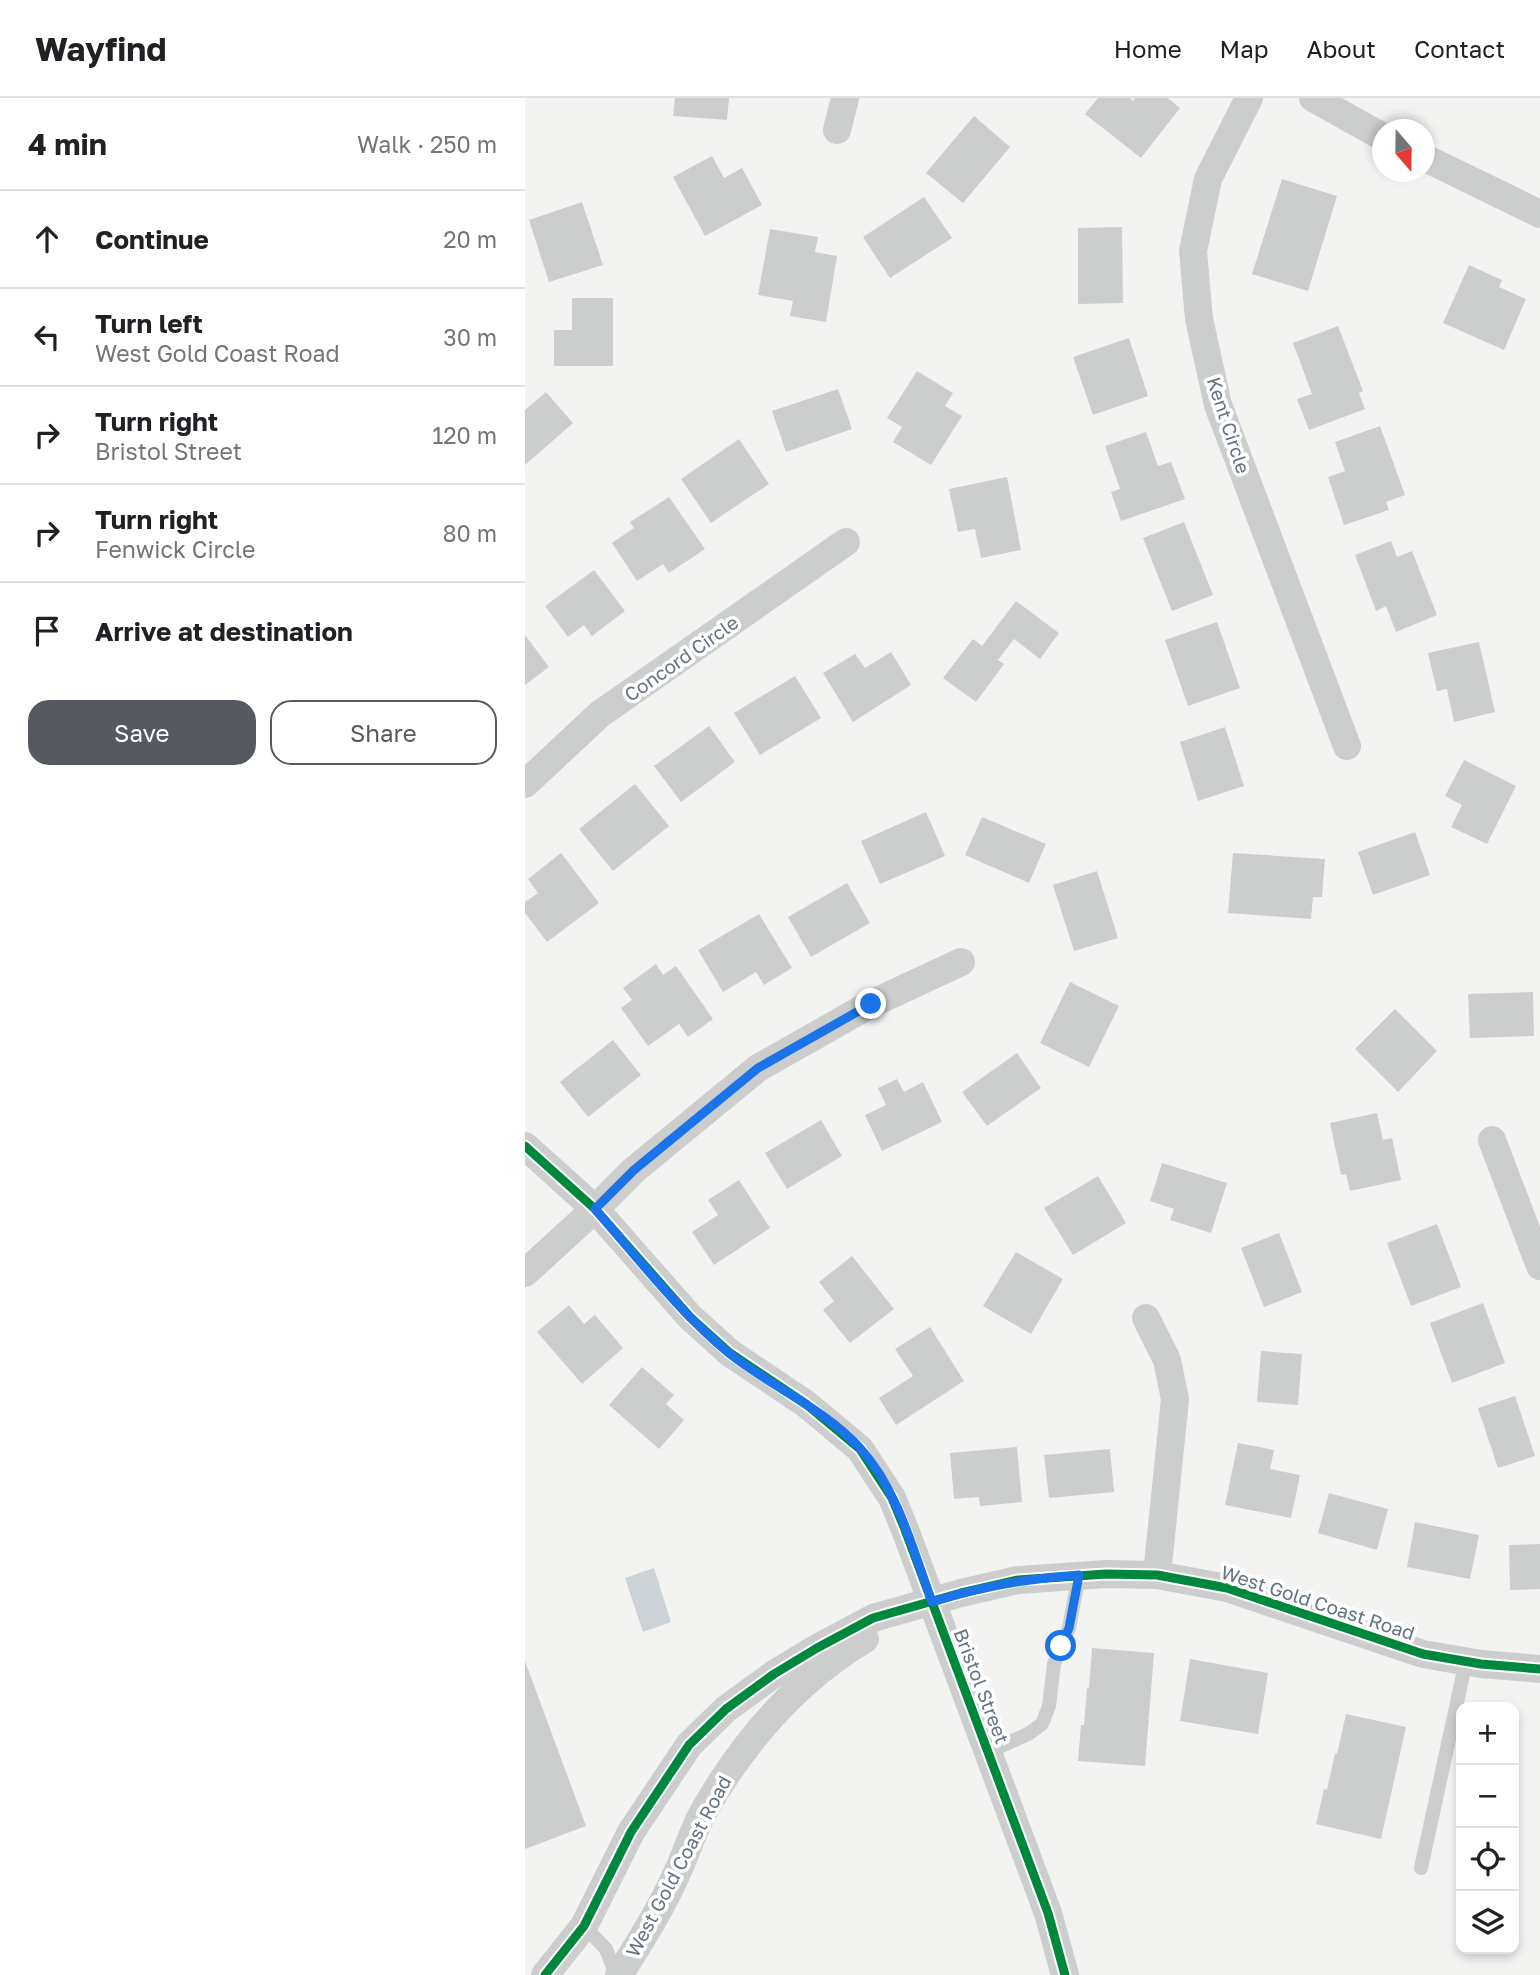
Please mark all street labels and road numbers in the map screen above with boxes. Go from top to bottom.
street label: Kent Circle [1203,374,1255,476]
street label: Concord Circle [620,610,742,706]
street label: West Gold Coast Road [1218,1560,1418,1644]
street label: Bristol Street [950,1625,1014,1747]
street label: West Gold Coast Road [620,1771,736,1961]

